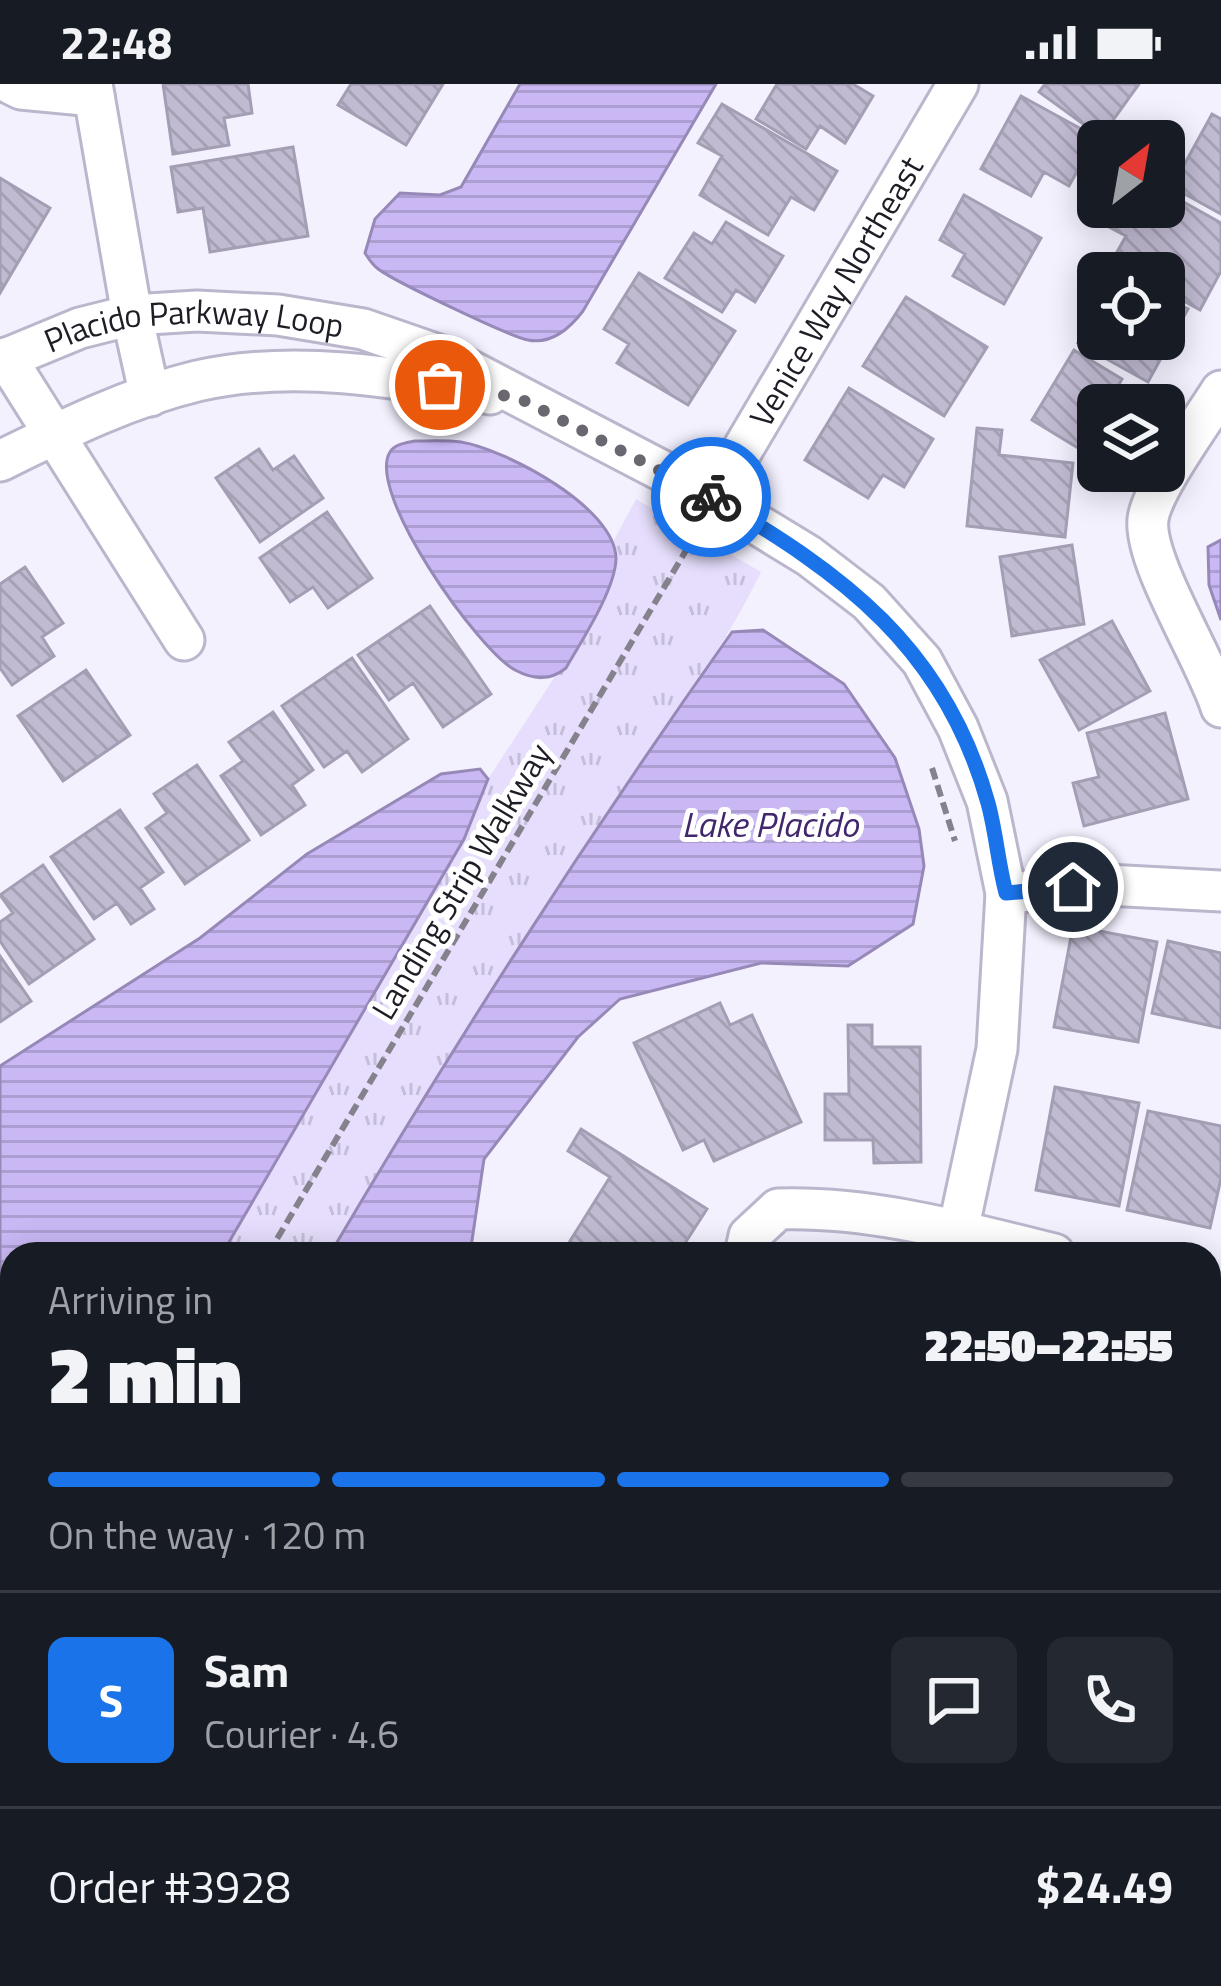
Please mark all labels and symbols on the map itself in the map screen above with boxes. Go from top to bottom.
north arrow [1077,120,1185,228]
street label: Venice Way Northeast [736,146,935,436]
street label: Placido Parkway Loop [36,286,347,365]
pin [389,334,491,436]
courier [651,437,771,557]
street label: Landing Strip Walkway [358,733,564,1029]
water label: Lake Placido [682,796,859,851]
pin [1022,836,1124,938]

